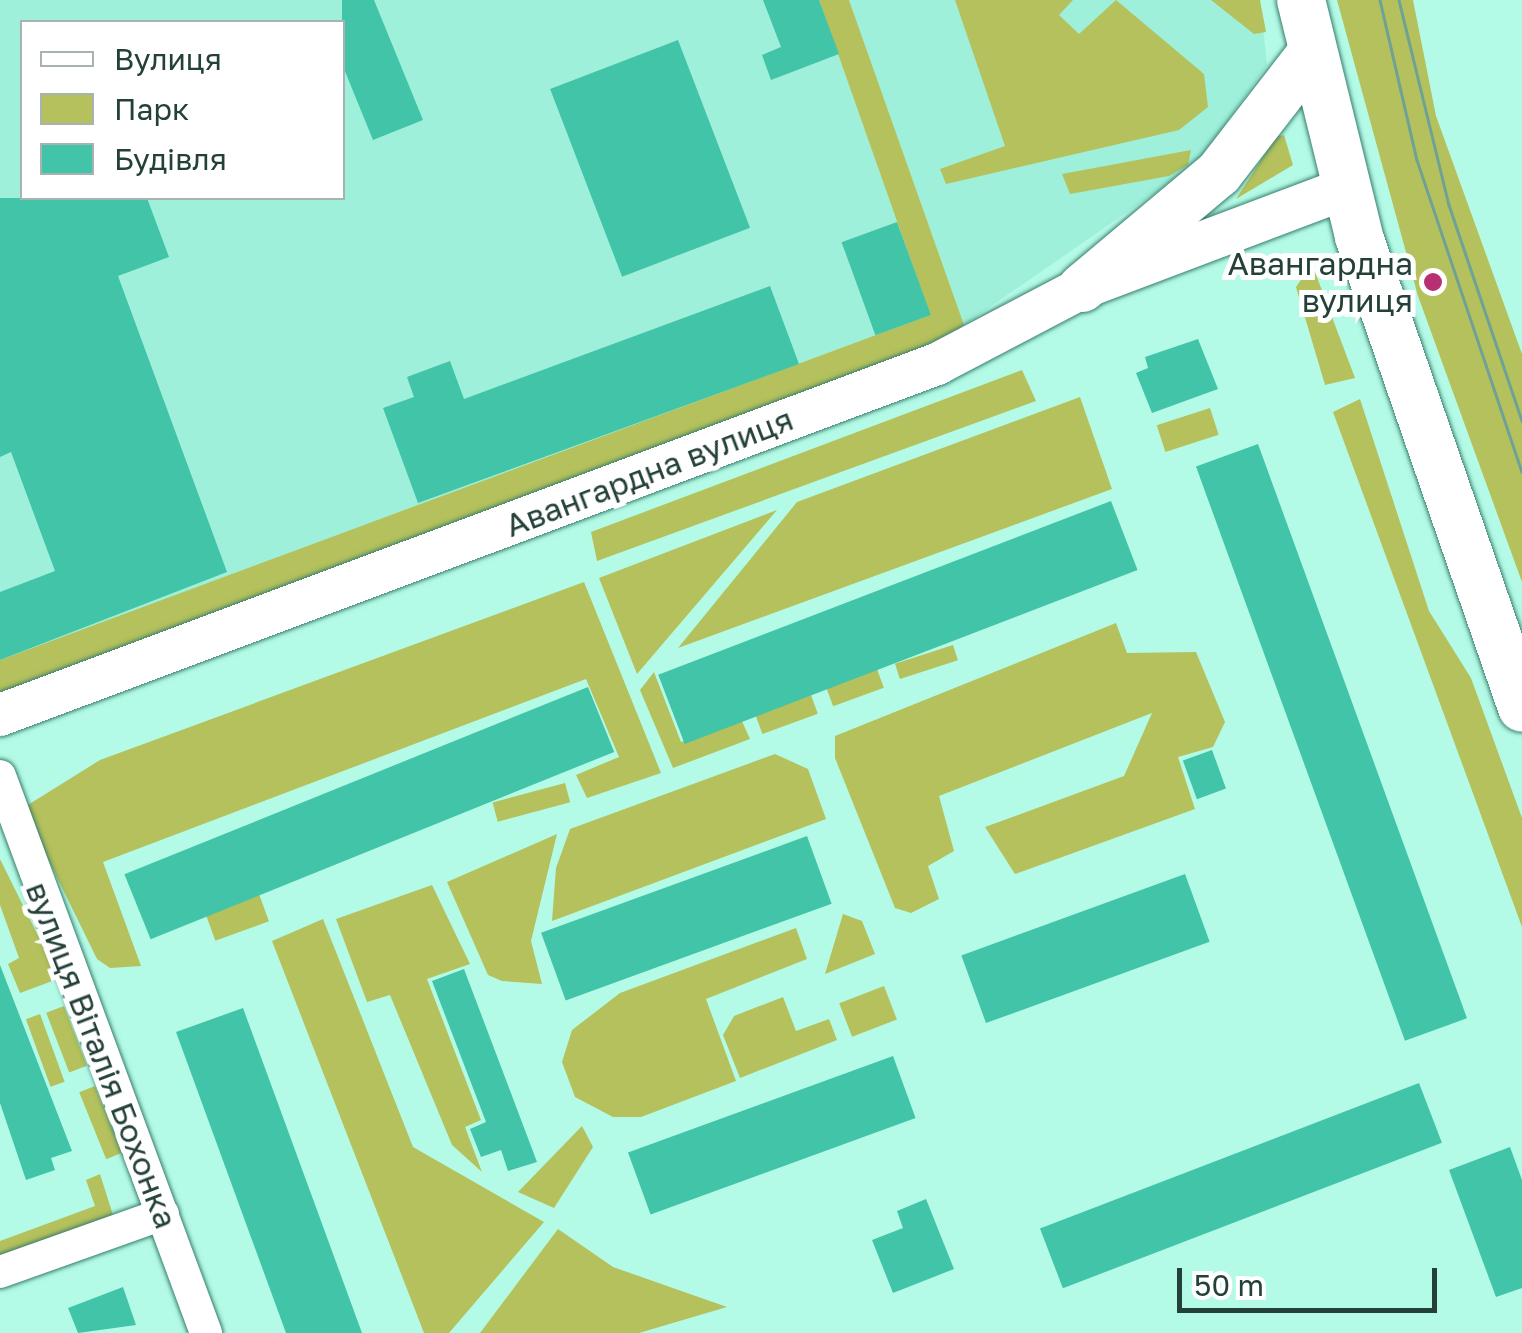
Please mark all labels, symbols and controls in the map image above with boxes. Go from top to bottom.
legend [20,20,345,200]
text: Вулиця [114,41,222,77]
text: Парк [114,91,189,127]
text: Будівля [114,141,227,177]
place label: Авангардна вулиця [1227,245,1413,320]
marker: Авангардна вулиця [1422,271,1444,293]
street label: Авангардна вулиця [500,399,798,545]
street label: вулиця Віталія Бохонка [18,876,186,1234]
scale bar [1182,1248,1442,1310]
text: 50 m [1194,1267,1264,1303]

